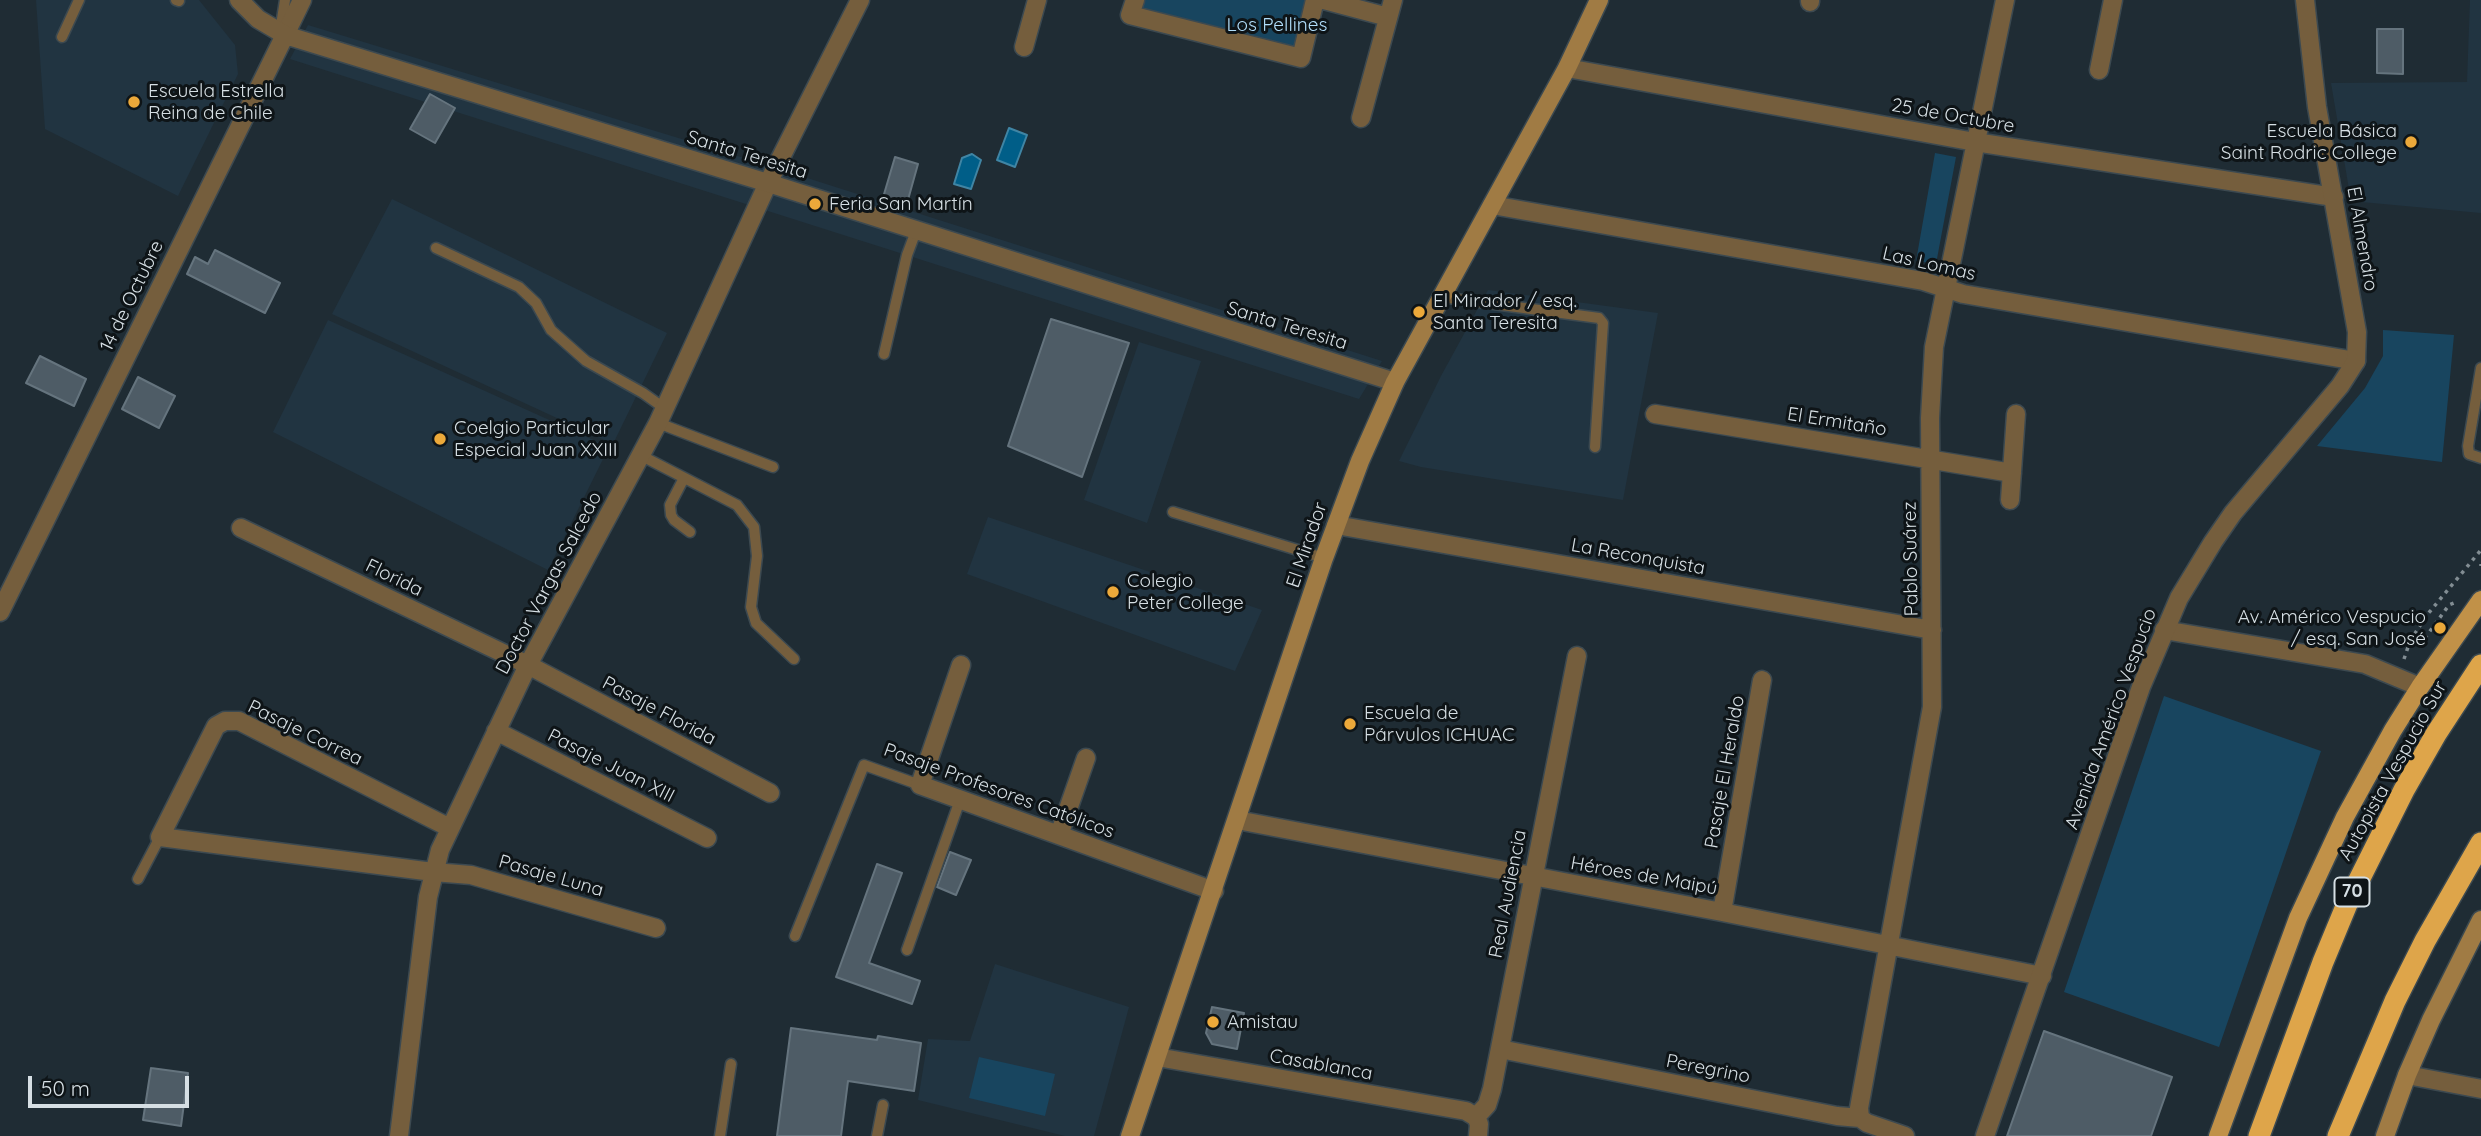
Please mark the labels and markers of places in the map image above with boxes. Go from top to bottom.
place label: Escuela Estrella Reina de Chile [148,80,284,124]
marker: Escuela Estrella Reina de Chile [126,94,142,110]
place label: Escuela Básica Saint Rodric College [2221,120,2397,164]
marker: Escuela Básica Saint Rodric College [2403,134,2419,150]
place label: Feria San Martín [829,193,973,215]
marker: Feria San Martín [807,196,823,212]
place label: El Mirador / esq. Santa Teresita [1433,290,1577,334]
marker: El Mirador / esq. Santa Teresita [1411,304,1427,320]
place label: Coelgio Particular Especial Juan XXIII [454,417,618,461]
marker: Coelgio Particular Especial Juan XXIII [432,431,448,447]
place label: Colegio Peter College [1127,570,1244,614]
marker: Colegio Peter College [1105,584,1121,600]
place label: Av. Américo Vespucio / esq. San José [2238,606,2426,650]
marker: Av. Américo Vespucio / esq. San José [2432,620,2448,636]
place label: Escuela de Párvulos ICHUAC [1364,702,1514,746]
marker: Escuela de Párvulos ICHUAC [1342,716,1358,732]
place label: Amistau [1227,1011,1298,1033]
marker: Amistau [1205,1014,1221,1030]

